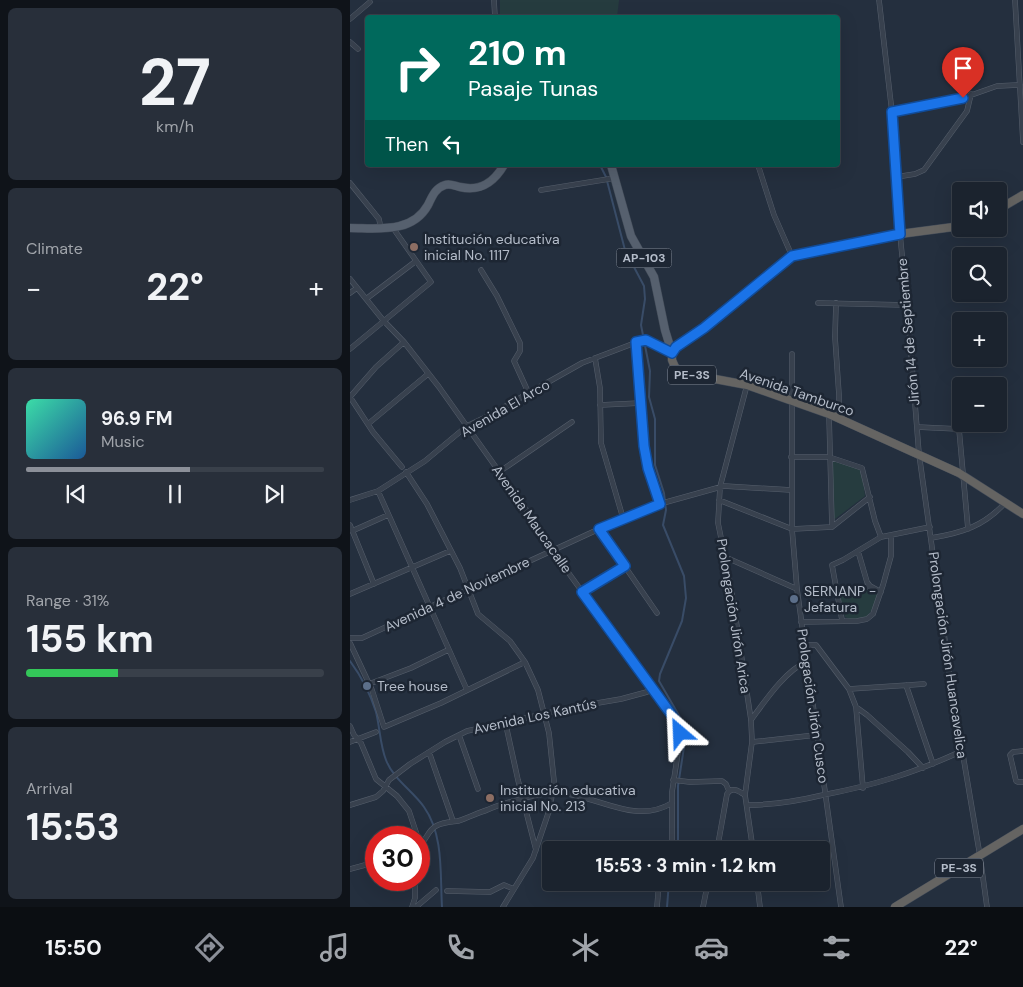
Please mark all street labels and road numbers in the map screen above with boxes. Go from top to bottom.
road number: AP-103 [616,248,672,268]
street label: Jirón 14 de Septiembre [893,258,923,406]
street label: Avenida Tamburco [737,364,857,420]
road number: PE-3S [668,366,716,384]
street label: Avenida El Arco [457,375,553,441]
street label: Avenida Maucacalle [488,461,576,577]
street label: Prolongación Jirón Arica [713,537,755,695]
street label: Prolongación Jirón Huancavelica [925,550,971,760]
street label: Avenida 4 de Noviembre [382,552,533,636]
street label: Prologación Jirón Cusco [793,627,833,785]
street label: Avenida Los Kantús [472,694,598,738]
road number: PE-3S [935,858,983,878]

